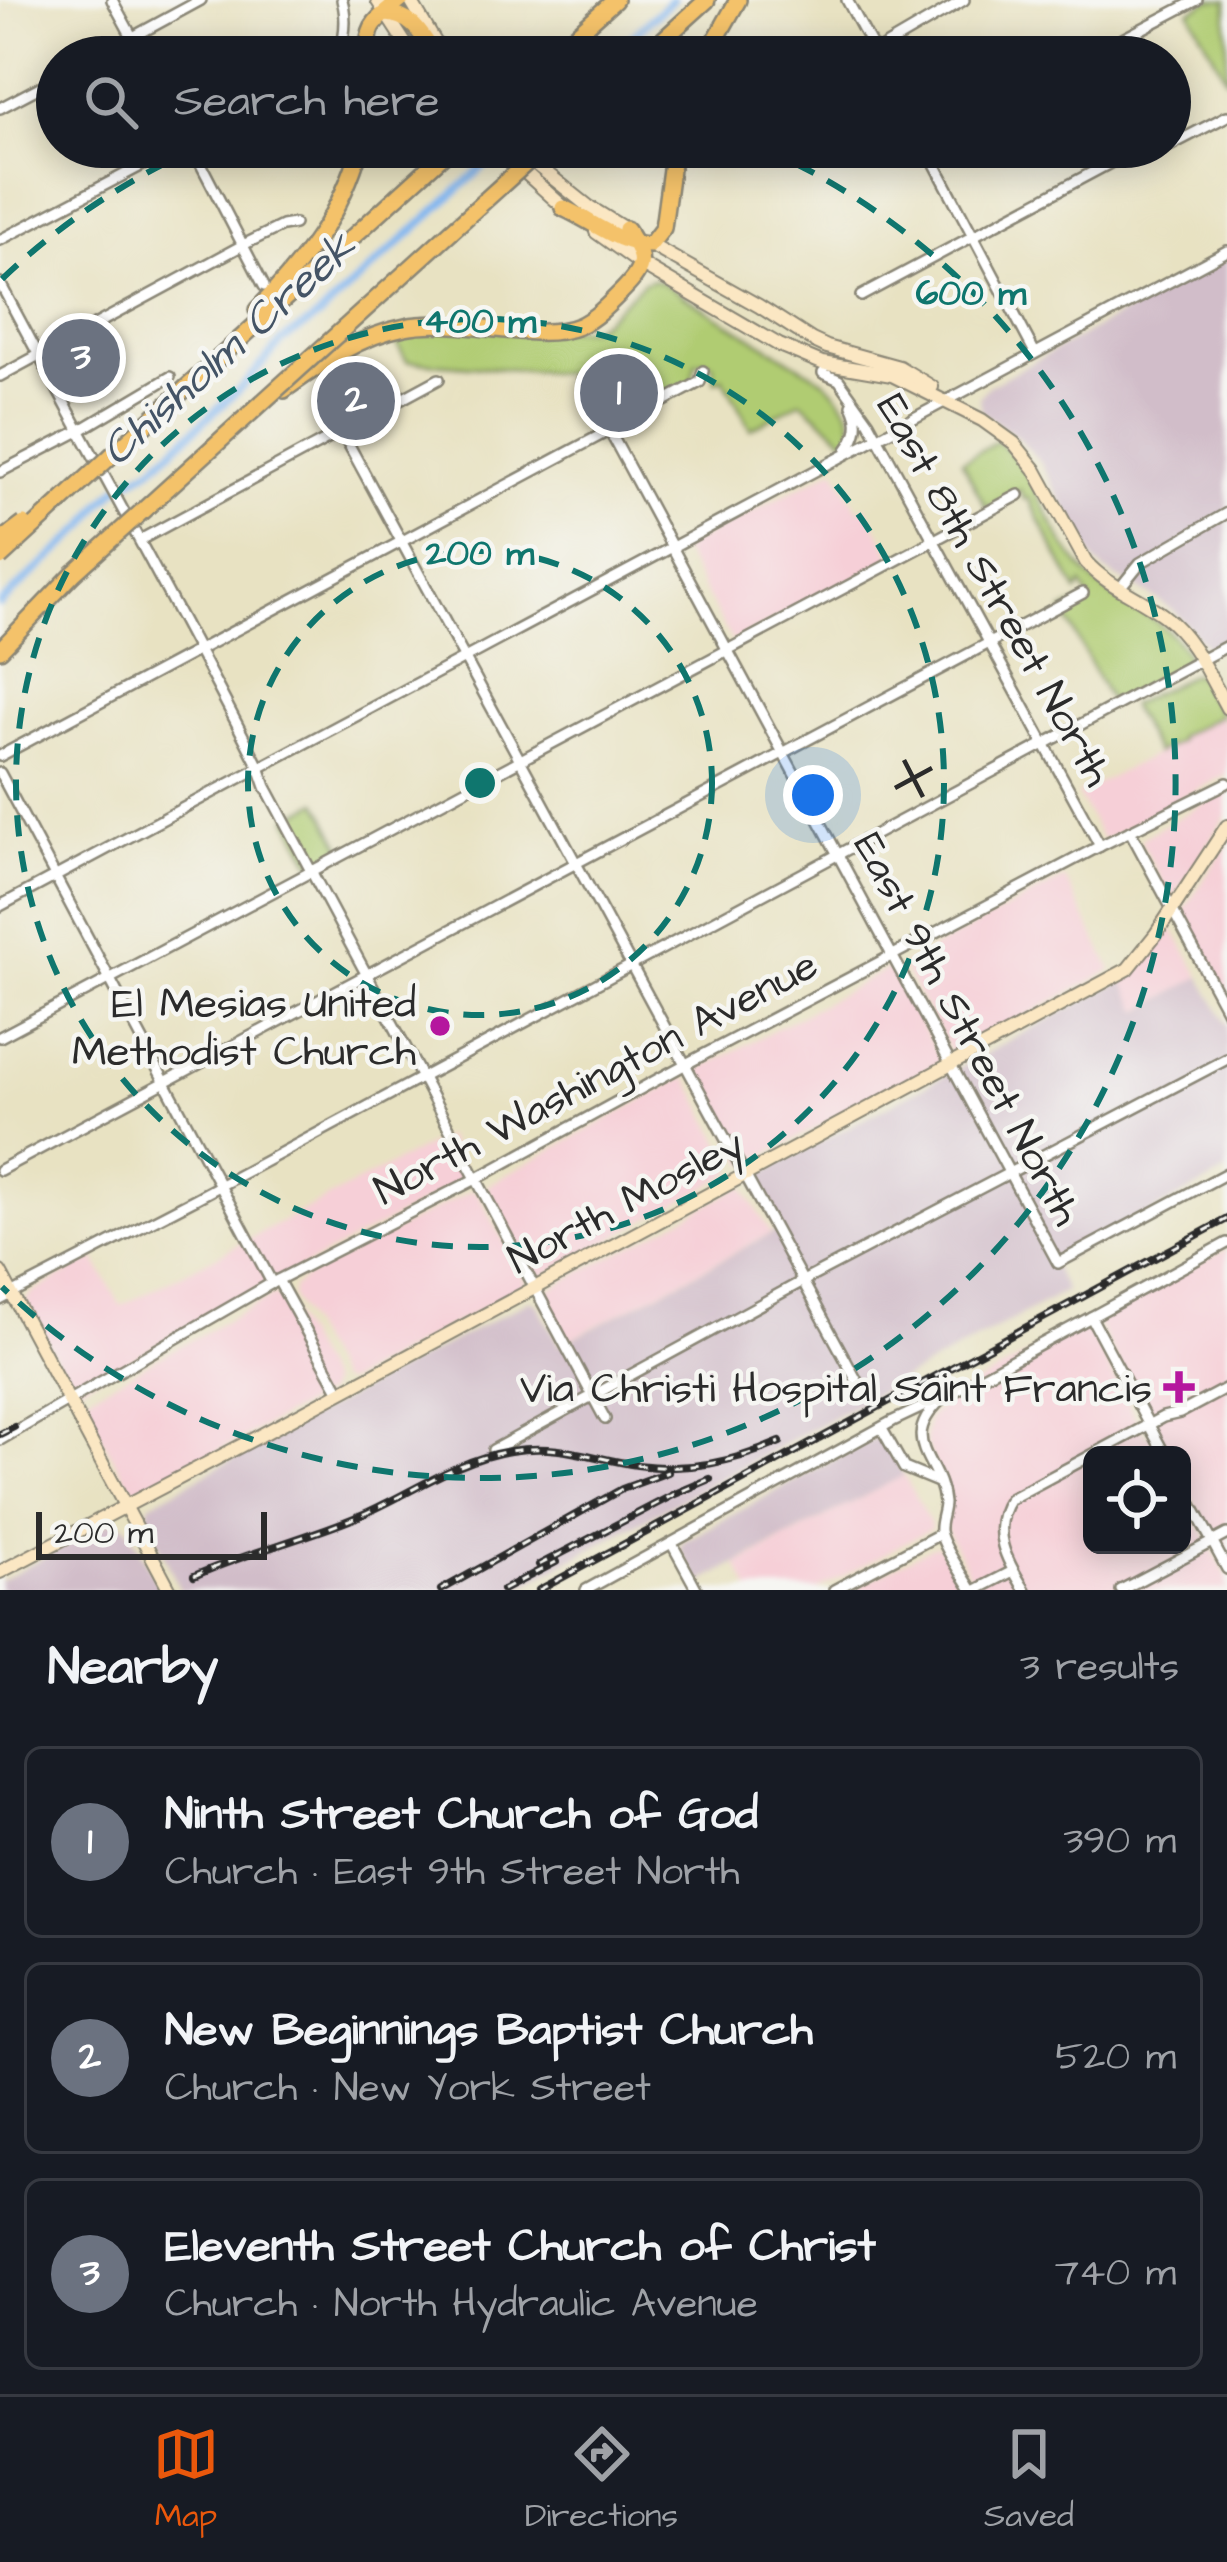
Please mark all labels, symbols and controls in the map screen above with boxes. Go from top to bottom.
search box [36,36,1191,168]
icon: search [78,69,144,135]
text: Search here [174,71,440,133]
water label: Chisholm Creek [88,217,371,481]
text: 600 m [916,268,1027,319]
text: 400 m [424,296,537,347]
pin: 3 [42,313,120,403]
pin: 1 [580,348,658,438]
pin: 2 [317,356,395,446]
street label: East 8th Street North [861,384,1126,797]
text: 200 m [425,528,535,579]
centre of rings [459,762,501,804]
your location [783,765,843,825]
street label: East 9th Street North [838,823,1095,1236]
street label: North Washington Avenue [365,937,828,1220]
place label: El Mesias United Methodist Church [72,976,416,1082]
marker: El Mesias United Methodist Church [427,1013,453,1039]
street label: North Mosley [498,1116,755,1290]
place label: Via Christi Hospital Saint Francis [520,1361,1152,1419]
marker: Via Christi Hospital Saint Francis [1163,1371,1195,1403]
map controls [1083,1446,1191,1554]
button: locate [1083,1446,1191,1554]
scale bar [36,1506,267,1559]
text: 200 m [54,1510,153,1556]
text: Nearby [48,1633,218,1704]
text: 3 results [1020,1641,1179,1695]
text: Ninth Street Church of God [165,1784,758,1846]
text: 1 [88,1815,93,1869]
text: 390 m [1063,1815,1176,1869]
text: Church · East 9th Street North [165,1846,740,1900]
text: New Beginnings Baptist Church [165,2000,813,2062]
text: 2 [79,2031,101,2085]
text: 520 m [1055,2031,1176,2085]
text: Church · New York Street [165,2062,651,2116]
text: Eleventh Street Church of Christ [165,2216,876,2278]
text: 3 [80,2247,100,2301]
text: 740 m [1055,2247,1176,2301]
text: Church · North Hydraulic Avenue [165,2278,758,2332]
tab: Map [153,2421,219,2539]
tab: Directions [525,2421,678,2539]
tab: Saved [984,2421,1074,2539]

